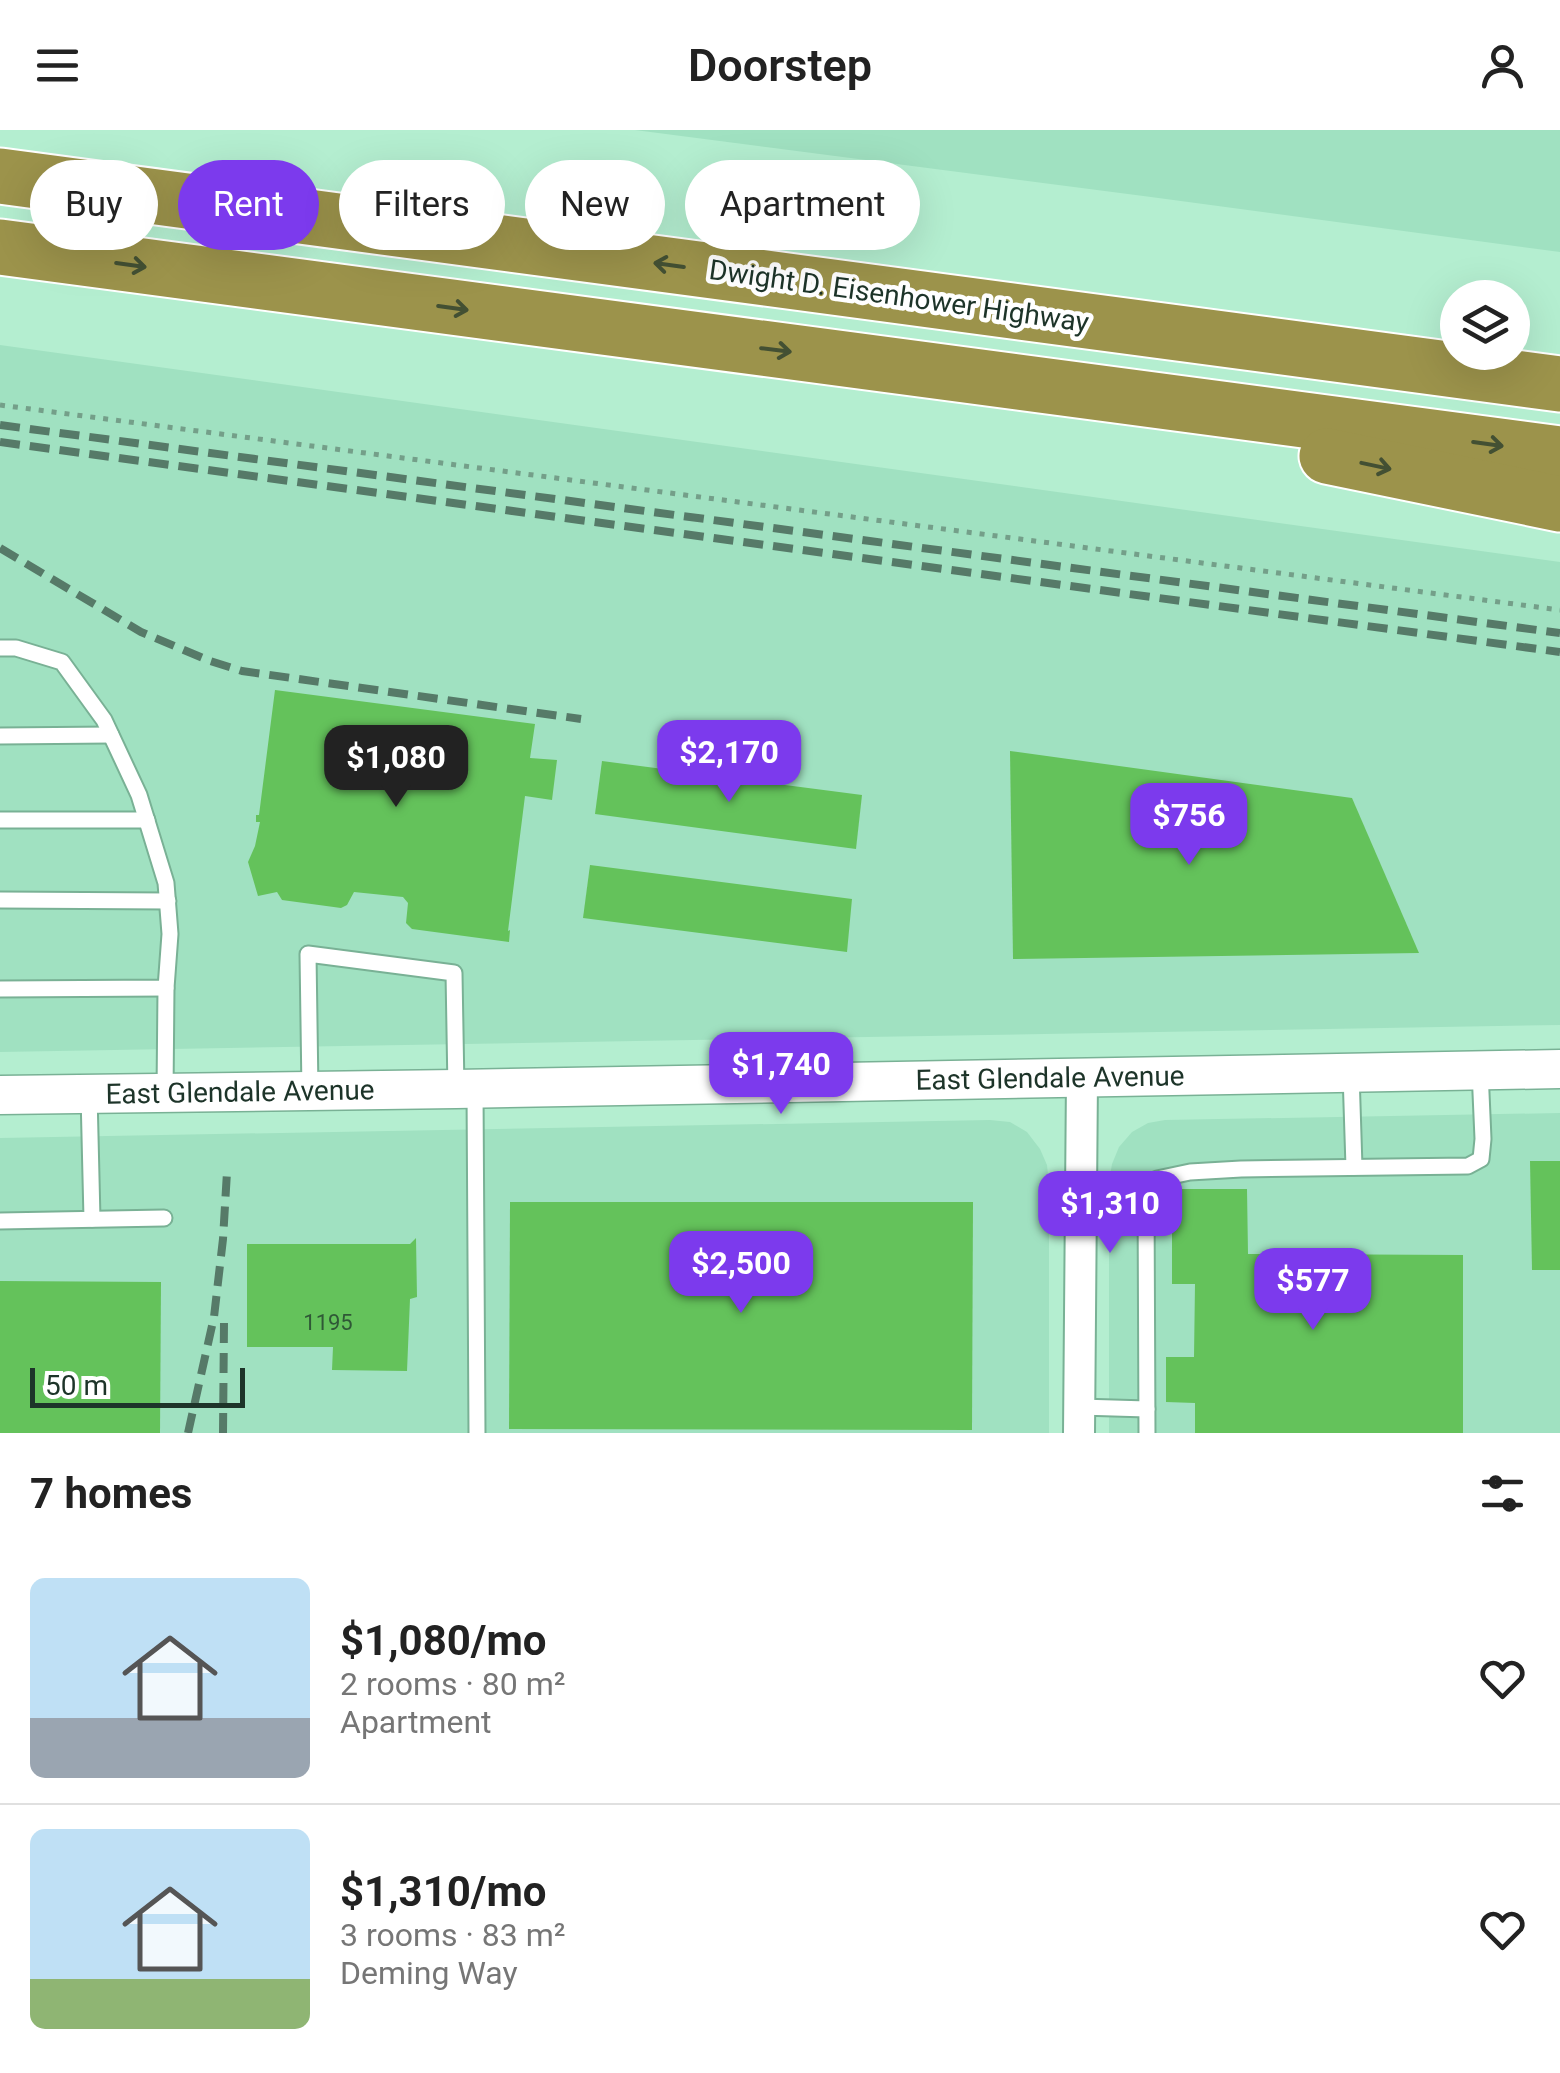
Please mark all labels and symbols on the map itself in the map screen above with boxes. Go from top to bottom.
street label: Dwight D. Eisenhower Highway [707,253,1091,339]
one-way arrow [653,255,685,274]
one-way arrow [115,256,147,275]
one-way arrow [437,299,469,317]
one-way arrow [759,342,791,360]
one-way arrow [1471,435,1503,454]
one-way arrow [1359,458,1391,477]
pin: $2,170 [648,720,810,805]
pin: $1,080 [315,725,477,810]
pin: $756 [1130,783,1248,868]
pin: $1,740 [700,1032,862,1117]
street label: East Glendale Avenue [915,1059,1185,1097]
street label: East Glendale Avenue [105,1073,375,1111]
pin: $1,310 [1029,1171,1191,1256]
pin: $2,500 [660,1231,822,1316]
pin: $577 [1254,1248,1372,1333]
house number: 1195 [303,1310,353,1335]
scale bar [30,1363,245,1408]

